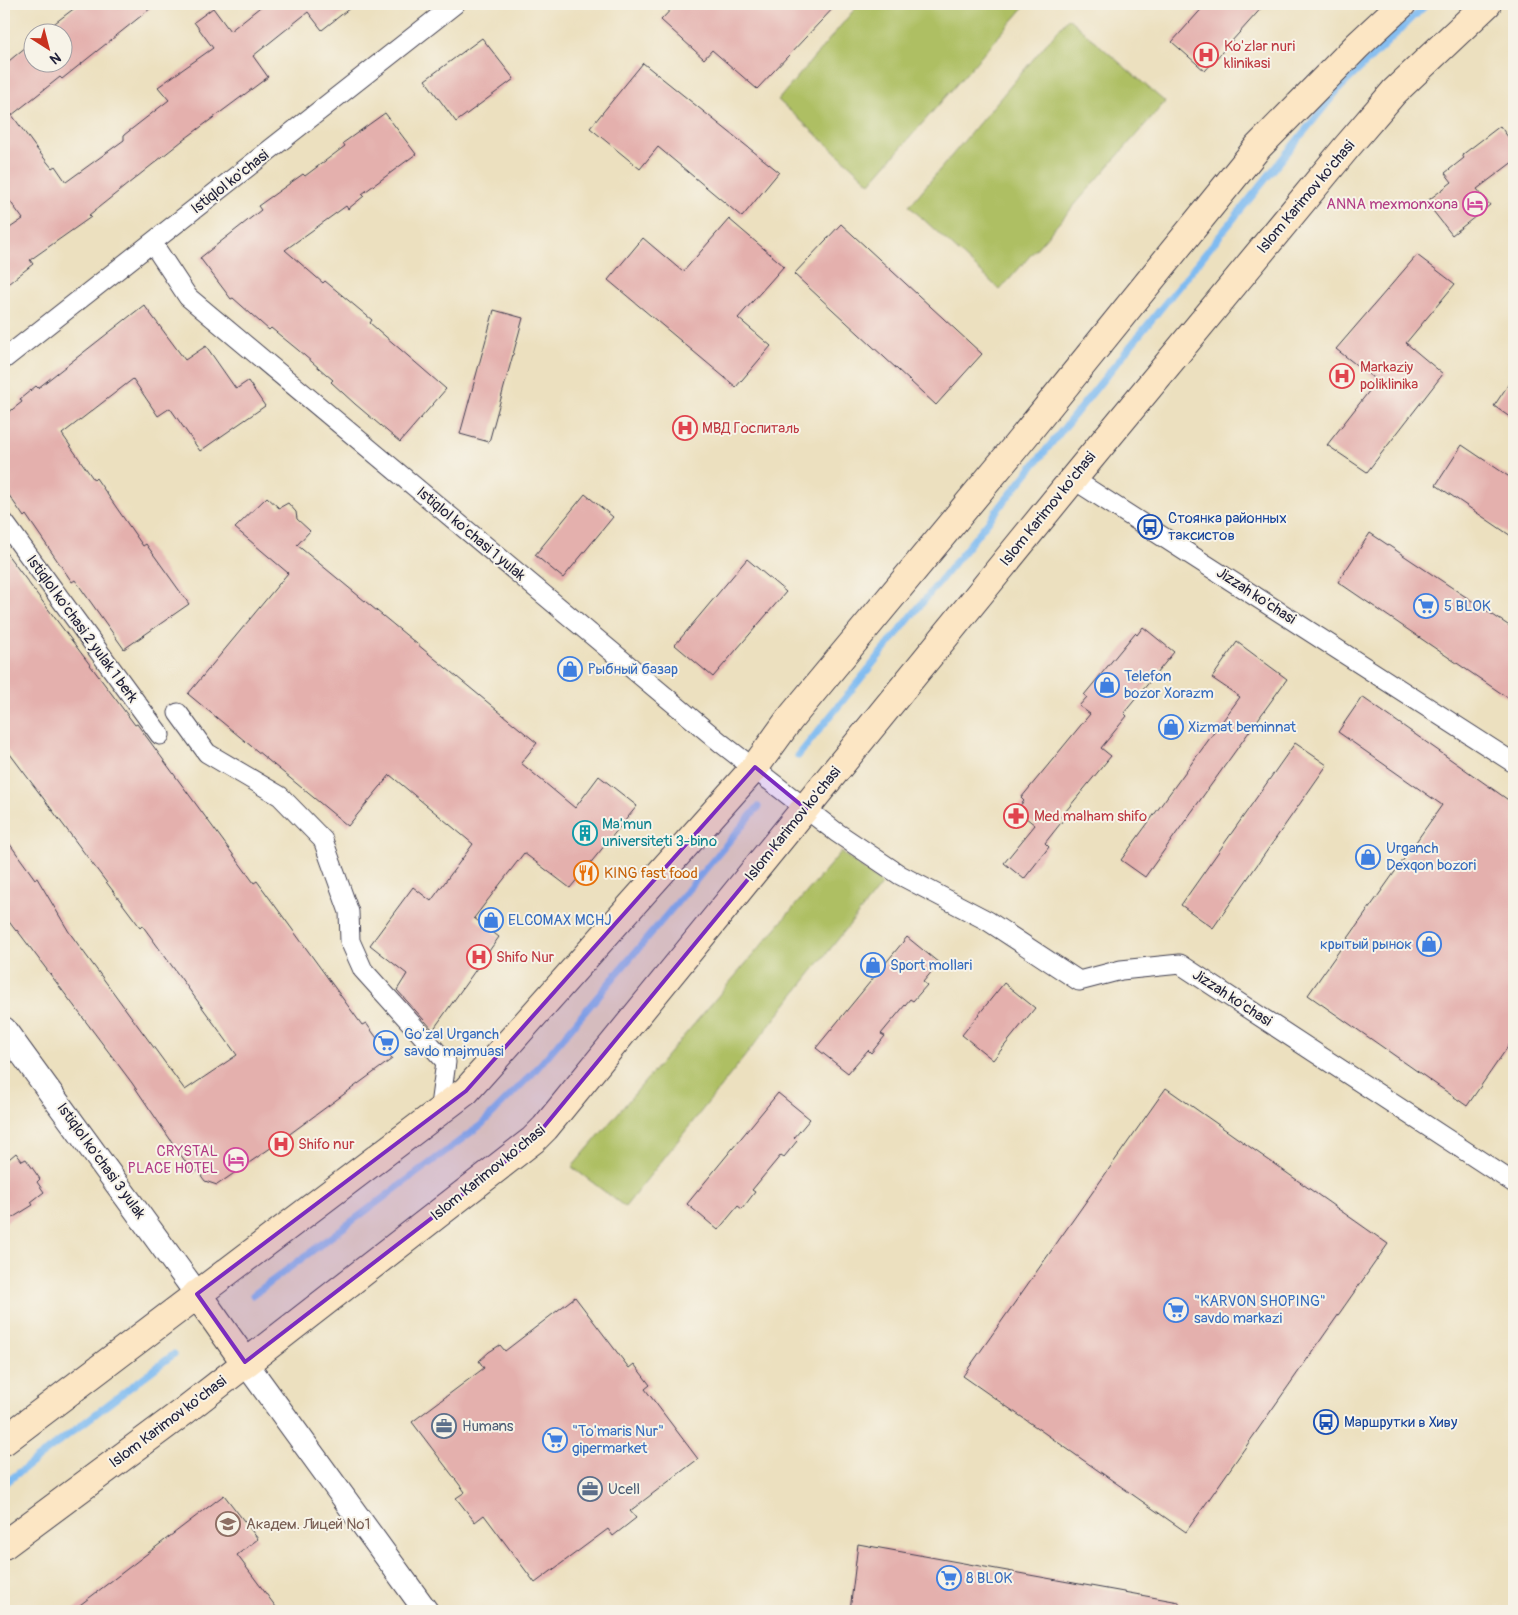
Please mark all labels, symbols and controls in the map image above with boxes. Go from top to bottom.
north arrow [22,22,72,72]
place label: Ko'zlar nuri klinikasi [1224,37,1295,73]
hospital icon: Ko'zlar nuri klinikasi [1193,42,1219,68]
text: N [47,48,64,68]
street label: Islom Karimov ko'chasi [1253,136,1359,258]
street label: Istiqlol ko'chasi [187,146,273,218]
hotel icon: ANNA mexmonxona [1462,191,1488,217]
place label: ANNA mexmonxona [1326,195,1458,214]
place label: Markaziy poliklinika [1360,358,1418,394]
hospital icon: Markaziy poliklinika [1329,363,1355,389]
hospital icon: МВД Госпиталь [672,415,698,441]
place label: МВД Госпиталь [702,419,800,438]
street label: Islom Karimov ko'chasi [996,448,1100,570]
street label: Istiqlol ko'chasi 1 yulak [413,483,530,586]
place label: Стоянка районных таксистов [1168,509,1287,545]
bus stop icon: Стоянка районных таксистов [1137,514,1163,540]
street label: Istiqlol ko'chasi 2 yulak 1 berk [22,551,142,707]
street label: Jizzah ko'chasi [1213,563,1300,629]
supermarket icon: 5 BLOK [1413,593,1439,619]
place label: 5 BLOK [1444,597,1491,616]
shop icon: Рыбный базар [557,656,583,682]
place label: Рыбный базар [588,660,678,679]
place label: Telefon bozor Xorazm [1124,667,1214,703]
shop icon: Telefon bozor Xorazm [1094,672,1120,698]
shop icon: Xizmat beminnat [1158,714,1184,740]
place label: Xizmat beminnat [1188,718,1297,737]
street label: Islom Karimov ko'chasi [741,763,845,885]
pharmacy icon: Med malham shifo [1003,803,1029,829]
place label: Med malham shifo [1034,807,1147,826]
place label: Ma'mun universiteti 3-bino [602,815,717,851]
building icon: Ma'mun universiteti 3-bino [572,820,598,846]
place label: Urganch Dexqon bozori [1386,839,1477,875]
shop icon: Urganch Dexqon bozori [1355,844,1381,870]
restaurant icon: KING fast food [573,860,599,886]
place label: KING fast food [604,864,698,883]
shop icon: ELCOMAX MCHJ [478,907,504,933]
place label: ELCOMAX MCHJ [508,911,611,930]
shop icon: крытый рынок [1416,931,1442,957]
place label: крытый рынок [1320,935,1412,954]
hospital icon: Shifo Nur [466,944,492,970]
place label: Shifo Nur [496,948,555,967]
shop icon: Sport mollari [860,952,886,978]
place label: Sport mollari [890,956,972,975]
street label: Jizzah ko'chasi [1189,965,1276,1031]
place label: Go'zal Urganch savdo majmuasi [404,1025,504,1061]
supermarket icon: Go'zal Urganch savdo majmuasi [373,1030,399,1056]
street label: Istiqlol ko'chasi 3 yulak [52,1099,150,1223]
street label: Islom Karimov ko'chasi [427,1121,549,1225]
hospital icon: Shifo nur [268,1131,294,1157]
place label: Shifo nur [298,1135,355,1154]
place label: CRYSTAL PLACE HOTEL [128,1142,218,1178]
hotel icon: CRYSTAL PLACE HOTEL [223,1147,249,1173]
place label: "KARVON SHOPING" savdo markazi [1194,1292,1326,1328]
supermarket icon: "KARVON SHOPING" savdo markazi [1163,1297,1189,1323]
street label: Islom Karimov ko'chasi [106,1371,231,1472]
bus stop icon: Маршрутки в Хиву [1313,1409,1339,1435]
office icon: Humans [431,1413,457,1439]
place label: Маршрутки в Хиву [1344,1413,1458,1432]
place label: Humans [462,1417,514,1436]
place label: "To'maris Nur" gipermarket [572,1422,664,1458]
supermarket icon: "To'maris Nur" gipermarket [542,1427,568,1453]
office icon: Ucell [577,1476,603,1502]
place label: Ucell [608,1480,640,1499]
school or university icon: Академ. Лицей №1 [215,1511,241,1537]
place label: Академ. Лицей №1 [246,1515,370,1534]
supermarket icon: 8 BLOK [936,1565,962,1591]
place label: 8 BLOK [966,1569,1012,1588]

